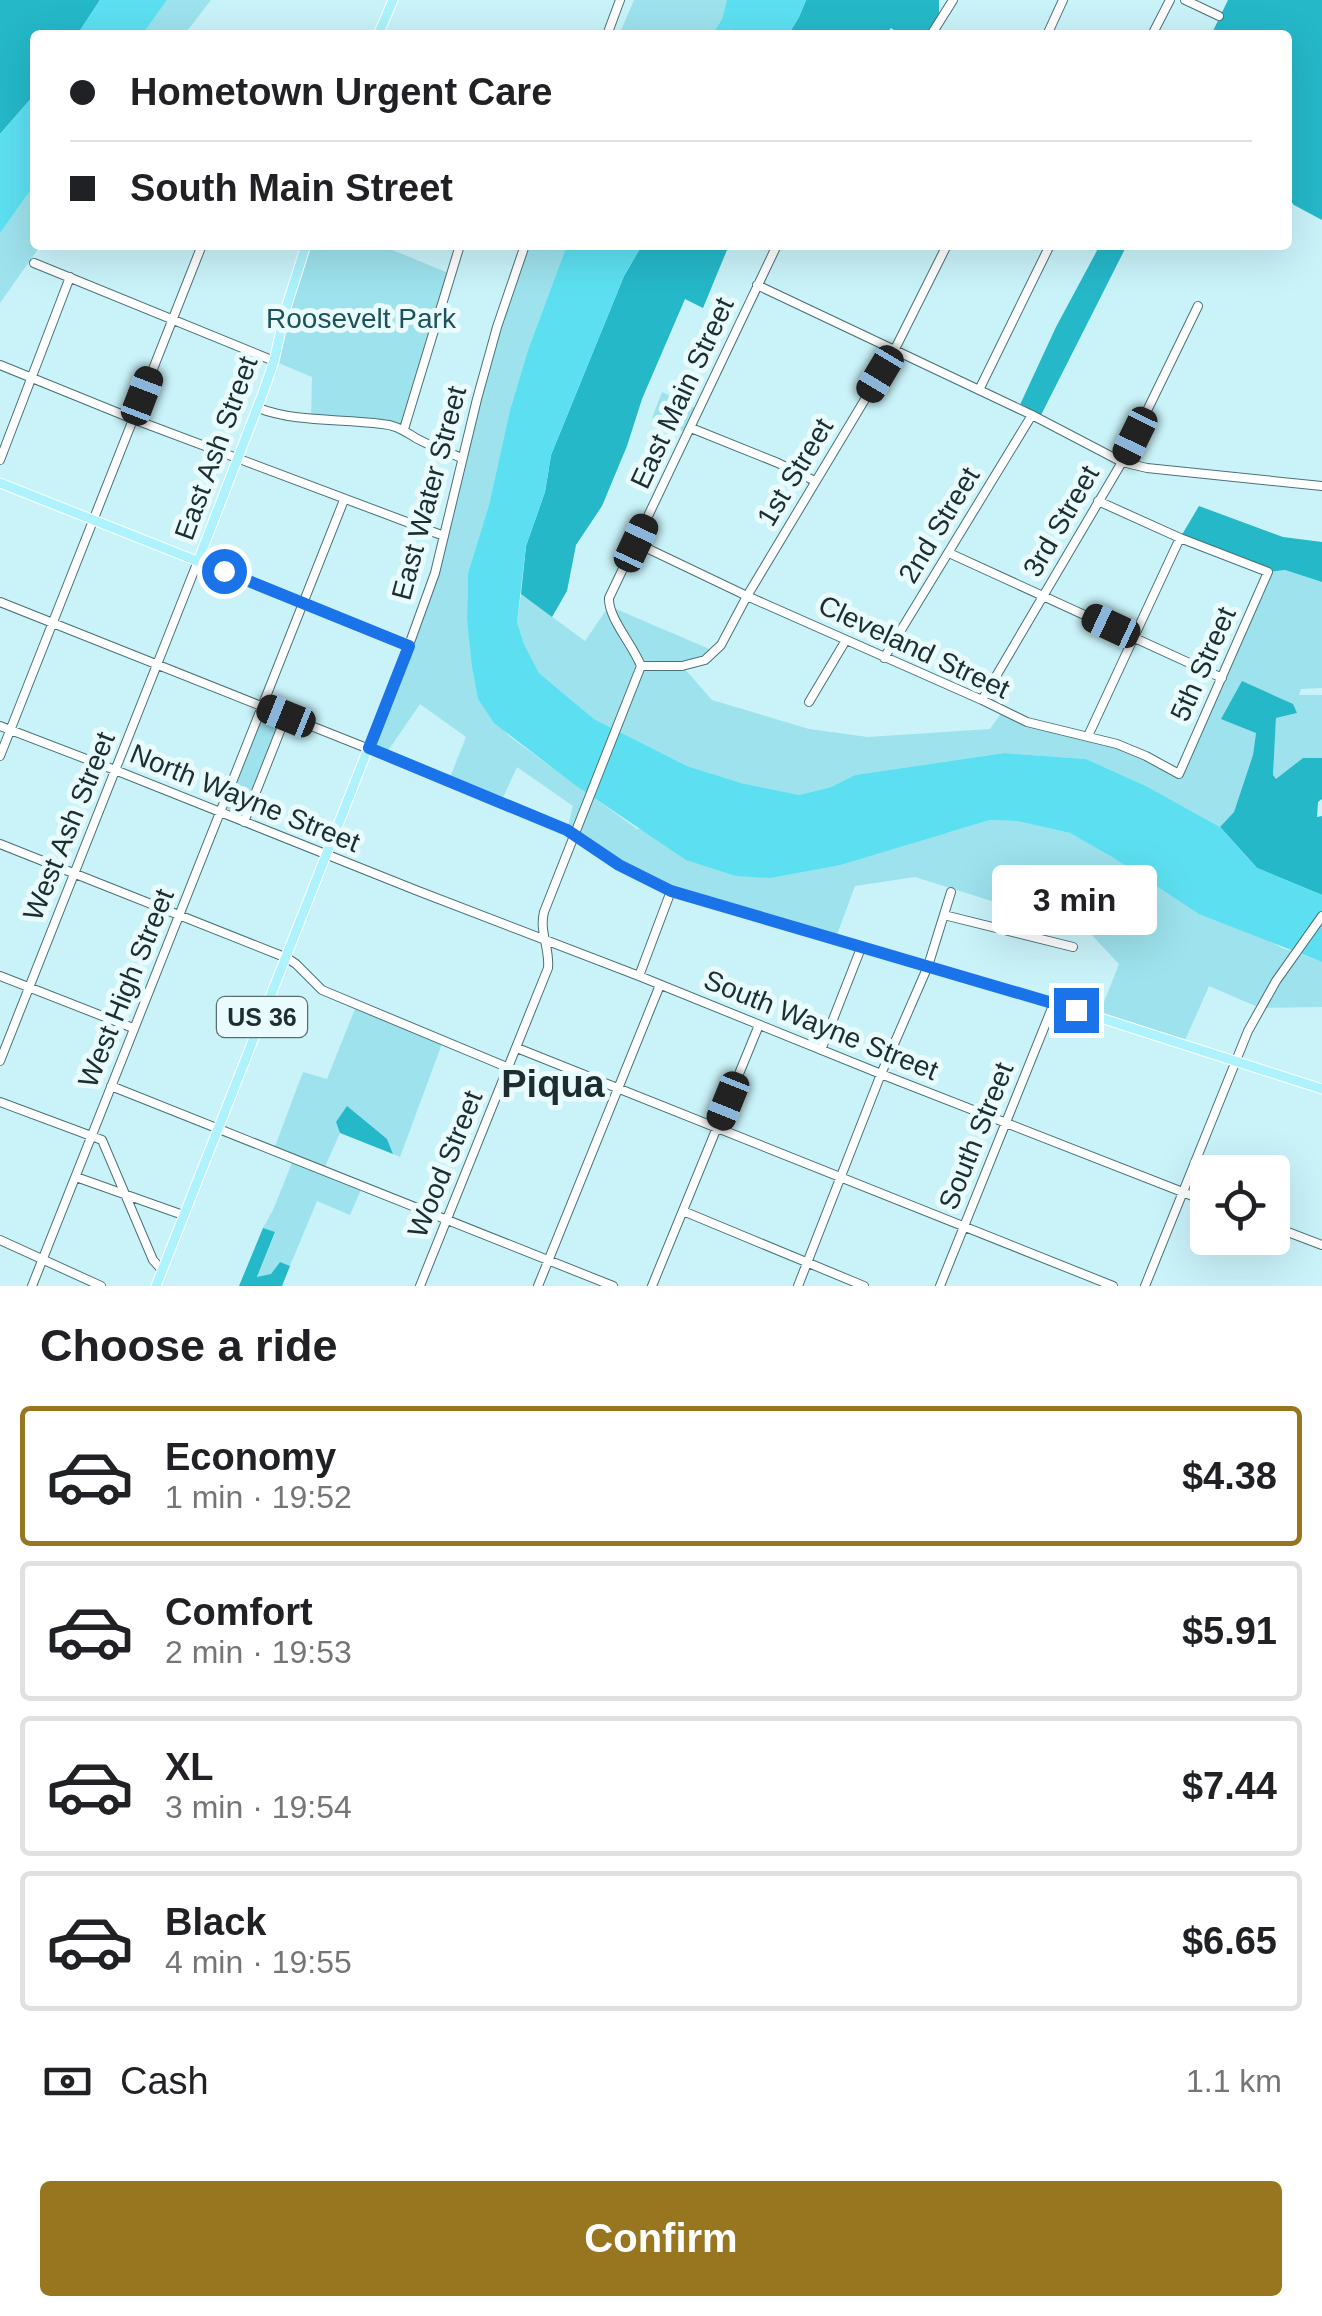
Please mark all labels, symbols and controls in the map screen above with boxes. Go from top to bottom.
text: Hometown Urgent Care [130,71,552,113]
text: South Main Street [130,167,453,209]
street label: East Main Street [624,292,740,493]
park label: Roosevelt Park [266,303,457,334]
car [852,341,908,407]
street label: East Ash Street [168,352,264,544]
car [117,363,167,429]
street label: East Water Street [386,383,472,603]
car [1108,402,1162,470]
street label: 1st Street [751,412,839,531]
street label: 3rd Street [1017,460,1105,582]
street label: 2nd Street [892,461,986,588]
car [610,509,662,577]
route start [202,549,247,594]
street label: Cleveland Street [814,589,1015,705]
car [1077,600,1145,652]
street label: 5th Street [1164,602,1242,726]
car [253,691,319,741]
street label: West Ash Street [17,727,121,925]
street label: North Wayne Street [126,738,365,858]
callout: 3 min [994,865,1158,935]
text: 3 min [1033,882,1116,918]
street label: West High Street [72,884,180,1092]
street label: South Wayne Street [700,964,943,1086]
route end [1054,988,1099,1033]
road number: US 36 [217,997,307,1037]
street label: South Street [932,1058,1020,1214]
district label: Piqua [501,1063,606,1105]
car [703,1068,753,1134]
street label: Wood Street [402,1086,489,1242]
map controls [1190,1155,1290,1255]
button: locate [1190,1155,1290,1255]
text: Choose a ride [40,1320,338,1371]
icon: car [45,1431,135,1521]
text: Economy [165,1436,336,1478]
text: $4.38 [1182,1455,1277,1497]
text: 1 min · 19:52 [165,1479,352,1515]
icon: car [45,1586,135,1676]
text: Comfort [165,1591,313,1633]
text: $5.91 [1182,1610,1277,1652]
text: 2 min · 19:53 [165,1634,352,1670]
icon: car [45,1741,135,1831]
text: XL [165,1746,214,1788]
text: $7.44 [1182,1765,1277,1807]
text: 3 min · 19:54 [165,1789,352,1825]
icon: car [45,1896,135,1986]
text: Black [165,1901,266,1943]
text: $6.65 [1182,1920,1277,1962]
text: 4 min · 19:55 [165,1944,352,1980]
icon: cash [40,2054,95,2109]
text: Cash [120,2060,209,2102]
text: 1.1 km [1186,2063,1282,2099]
button: Confirm [40,2181,1282,2296]

